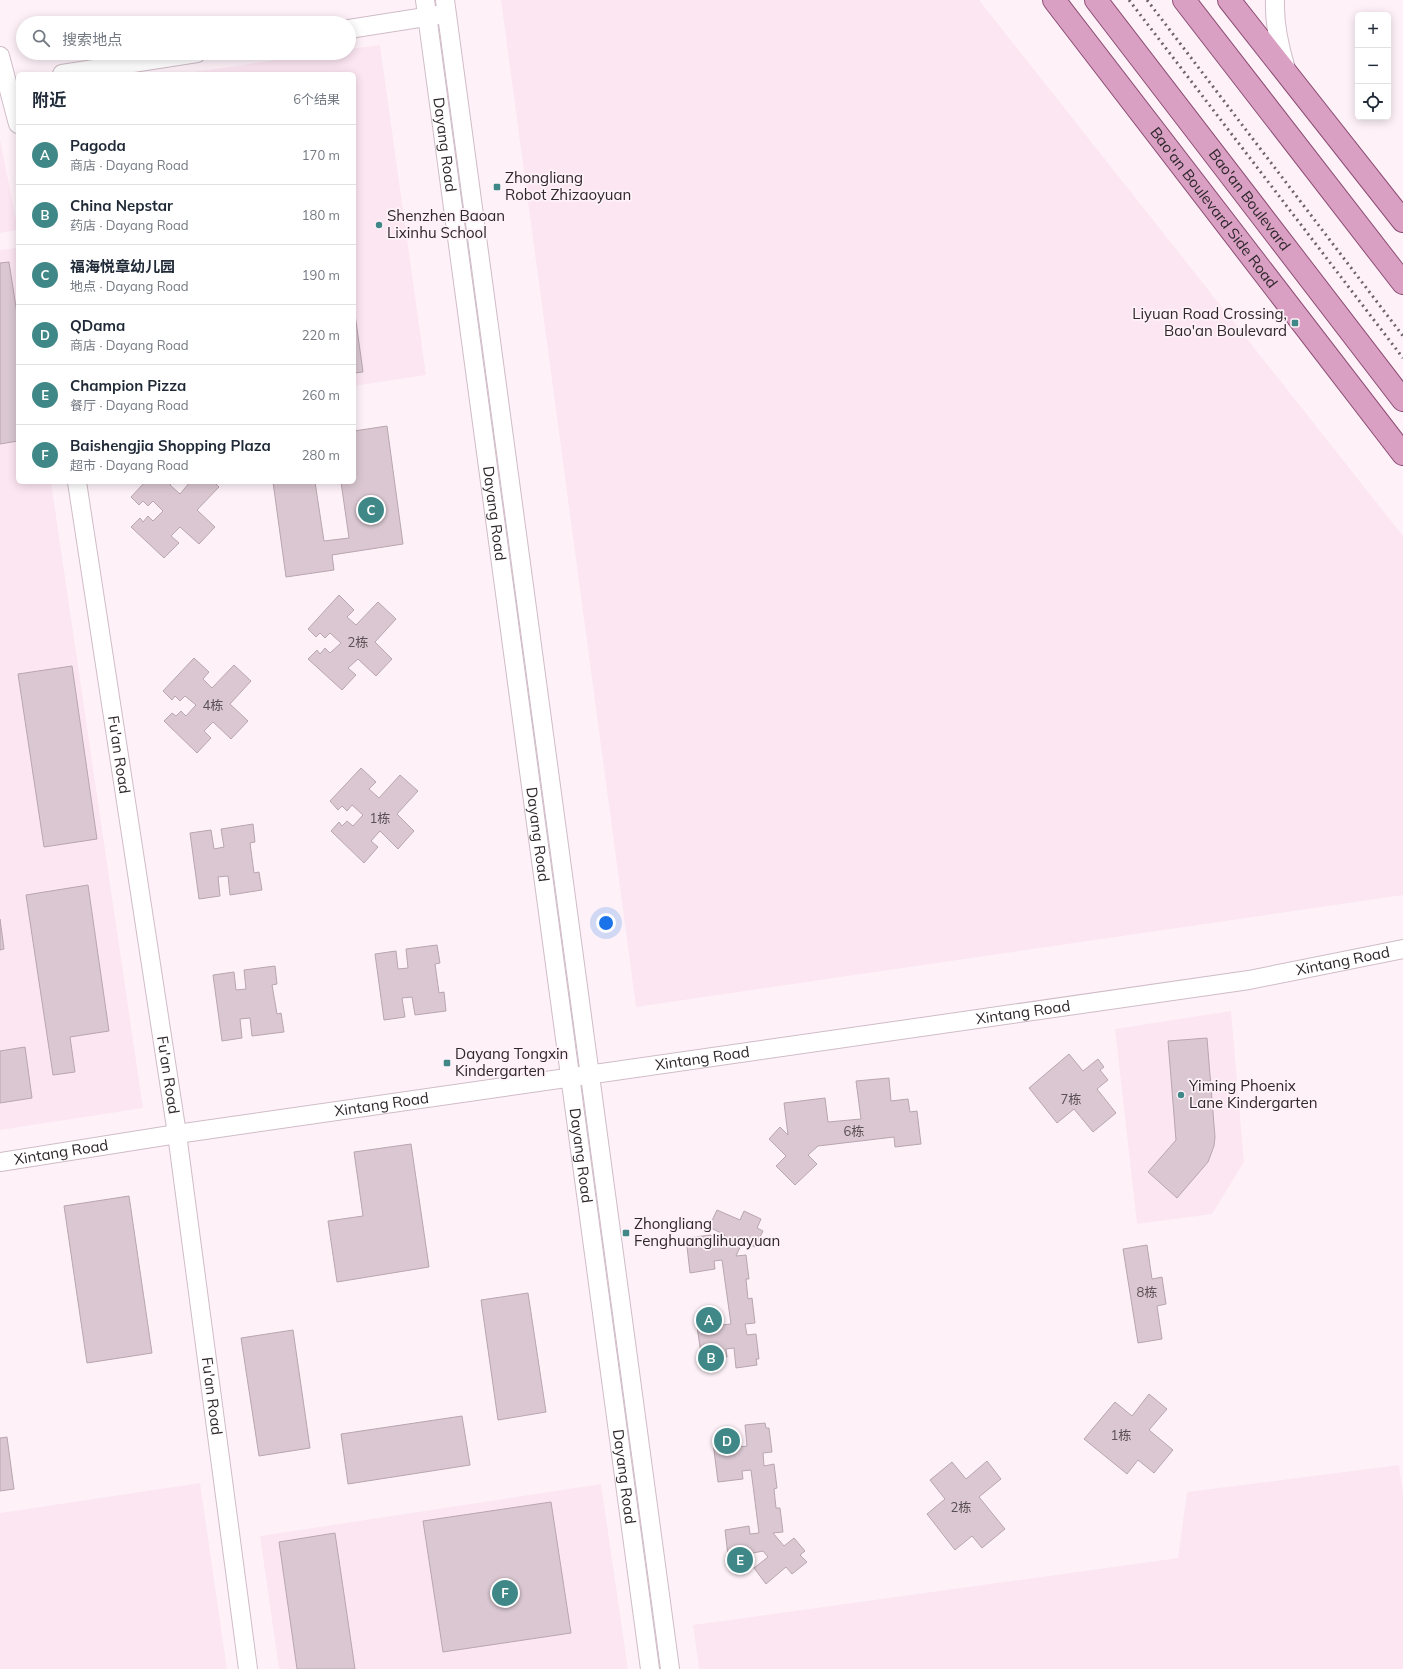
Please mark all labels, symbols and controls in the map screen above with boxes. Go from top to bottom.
map controls [1355,12,1391,120]
button: + [1355,12,1391,48]
search box [16,16,356,60]
icon: search [30,27,52,49]
text: 搜索地点 [62,30,122,49]
button: − [1355,48,1391,84]
button: locate [1355,84,1391,120]
text: 附近 [32,89,66,110]
text: 6个结果 [293,91,340,107]
street label: Dayang Road [429,96,461,193]
street label: Bao'an Boulevard Side Road [1146,123,1282,292]
text: Pagoda [70,136,126,155]
street label: Bao'an Boulevard [1205,145,1295,254]
text: A [40,147,50,163]
text: 170 m [302,147,340,163]
text: 商店 · Dayang Road [70,157,189,173]
place label: Zhongliang Robot Zhizaoyuan [505,168,631,204]
marker: Zhongliang Robot Zhizaoyuan [492,182,502,192]
text: China Nepstar [70,196,173,215]
place label: Shenzhen Baoan Lixinhu School [387,206,505,242]
text: B [41,207,49,223]
text: 180 m [302,207,340,223]
text: 药店 · Dayang Road [70,217,189,233]
marker: Shenzhen Baoan Lixinhu School [374,220,384,230]
text: 福海悦章幼儿园 [70,257,175,276]
text: C [41,267,49,283]
text: 190 m [302,267,340,283]
text: 地点 · Dayang Road [70,278,189,294]
place label: Liyuan Road Crossing, Bao'an Boulevard [1132,304,1287,340]
text: QDama [70,316,125,335]
marker: Liyuan Road Crossing, Bao'an Boulevard [1290,318,1300,328]
text: D [40,327,50,343]
text: 220 m [302,327,340,343]
text: 商店 · Dayang Road [70,337,189,353]
text: Champion Pizza [70,376,186,395]
text: E [41,387,49,403]
text: 260 m [302,387,340,403]
text: 餐厅 · Dayang Road [70,397,189,413]
text: Baishengjia Shopping Plaza [70,436,271,455]
text: F [41,447,49,463]
text: 280 m [302,447,340,463]
text: 超市 · Dayang Road [70,457,189,473]
street label: Dayang Road [479,465,511,562]
pin: C [358,495,384,525]
house number: 2栋 [348,634,368,650]
house number: 4栋 [203,697,223,713]
street label: Fu'an Road [104,714,135,795]
street label: Dayang Road [522,786,554,883]
house number: 1栋 [370,810,390,826]
your location [596,913,616,933]
street label: Xintang Road [1294,942,1391,979]
street label: Xintang Road [975,996,1071,1028]
street label: Fu'an Road [153,1035,184,1115]
street label: Xintang Road [654,1042,751,1074]
place label: Dayang Tongxin Kindergarten [455,1044,568,1080]
marker: Dayang Tongxin Kindergarten [442,1058,452,1068]
place label: Yiming Phoenix Lane Kindergarten [1188,1076,1317,1112]
street label: Xintang Road [333,1088,430,1120]
marker: Yiming Phoenix Lane Kindergarten [1176,1090,1186,1100]
house number: 7栋 [1061,1091,1081,1107]
street label: Dayang Road [565,1107,597,1204]
house number: 6栋 [844,1123,864,1139]
street label: Xintang Road [13,1135,110,1169]
place label: Zhongliang Fenghuanglihuayuan [634,1214,780,1250]
marker: Zhongliang Fenghuanglihuayuan [621,1228,631,1238]
house number: 8栋 [1137,1284,1157,1300]
pin: A [696,1305,722,1335]
pin: B [698,1343,724,1373]
street label: Fu'an Road [198,1356,227,1436]
pin: D [714,1426,740,1456]
house number: 1栋 [1111,1427,1131,1443]
street label: Dayang Road [609,1428,640,1525]
house number: 2栋 [951,1499,971,1515]
pin: E [727,1545,753,1575]
pin: F [492,1578,518,1608]

